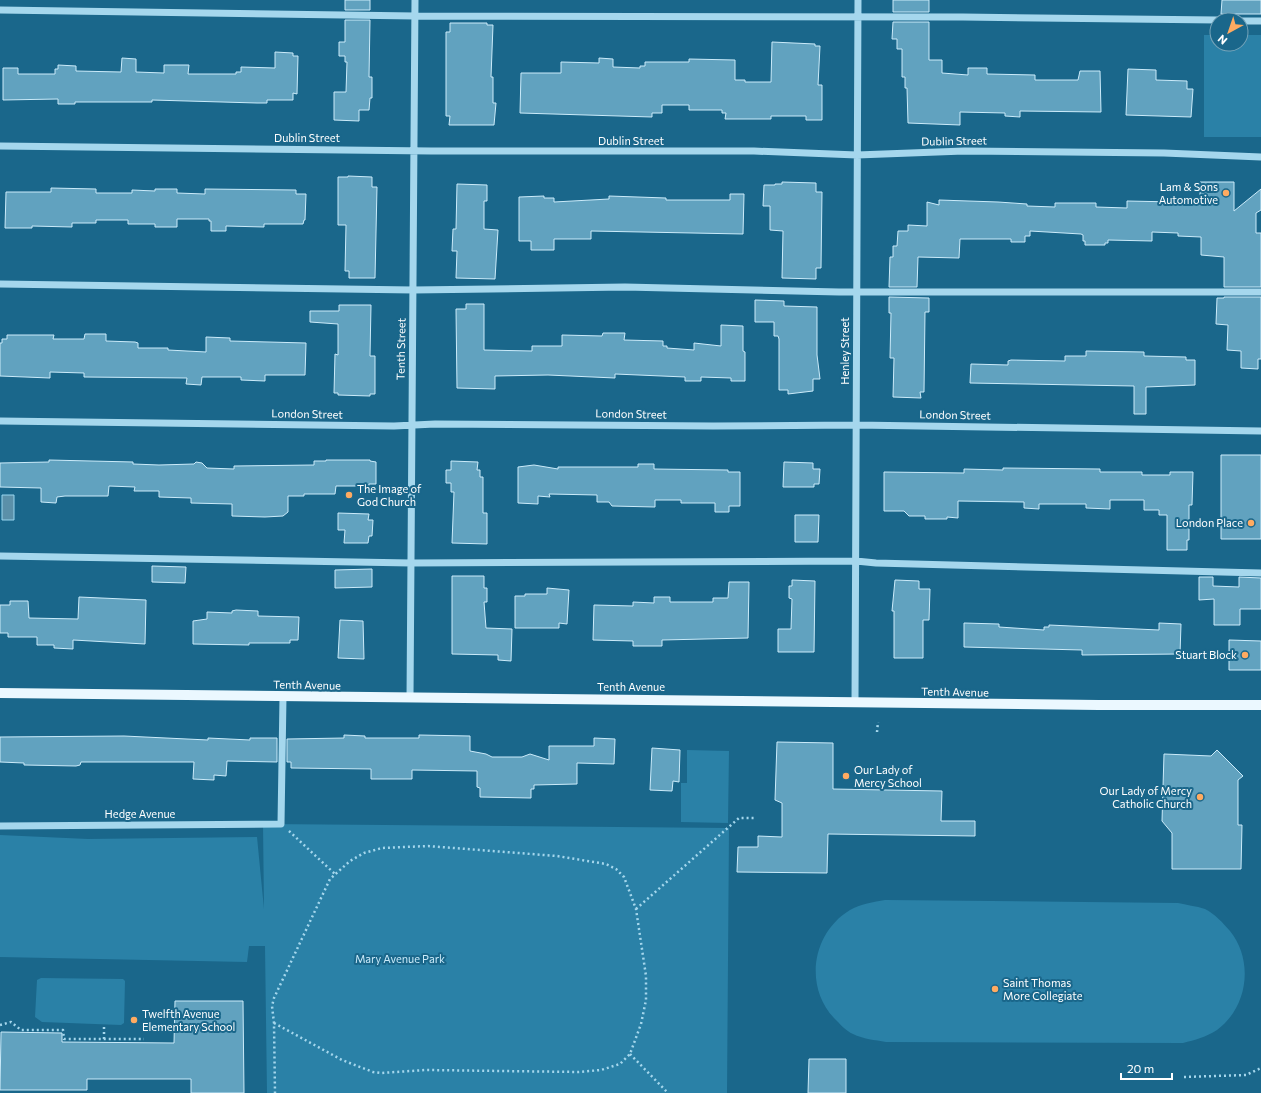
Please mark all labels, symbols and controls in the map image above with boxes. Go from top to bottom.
north arrow [1209,12,1249,52]
text: N [1215,32,1230,48]
street label: Dublin Street [274,131,340,144]
street label: Dublin Street [921,133,988,148]
street label: Dublin Street [598,134,664,147]
place label: Lam & Sons Automotive [1159,180,1218,206]
marker: Lam & Sons Automotive [1221,188,1231,198]
street label: Tenth Street [393,317,408,380]
street label: Henley Street [838,317,851,385]
street label: London Street [271,406,343,421]
street label: London Street [595,406,667,421]
street label: London Street [919,407,991,422]
place label: The Image of God Church [357,482,422,508]
marker: The Image of God Church [344,490,354,500]
place label: London Place [1176,516,1243,529]
marker: London Place [1246,518,1256,528]
place label: Stuart Block [1175,648,1237,661]
marker: Stuart Block [1240,650,1250,660]
street label: Tenth Avenue [273,677,341,692]
street label: Tenth Avenue [597,680,665,693]
street label: Tenth Avenue [921,684,989,699]
place label: Our Lady of Mercy School [854,763,922,789]
marker: Our Lady of Mercy School [841,771,851,781]
place label: Our Lady of Mercy Catholic Church [1100,784,1192,810]
marker: Our Lady of Mercy Catholic Church [1195,792,1205,802]
street label: Hedge Avenue [105,807,176,820]
park label: Mary Avenue Park [355,952,445,965]
place label: Saint Thomas More Collegiate [1003,976,1083,1002]
marker: Saint Thomas More Collegiate [990,984,1000,994]
place label: Twelfth Avenue Elementary School [142,1007,235,1033]
marker: Twelfth Avenue Elementary School [129,1015,139,1025]
scale bar [1121,1055,1172,1081]
text: 20 m [1127,1061,1154,1075]

